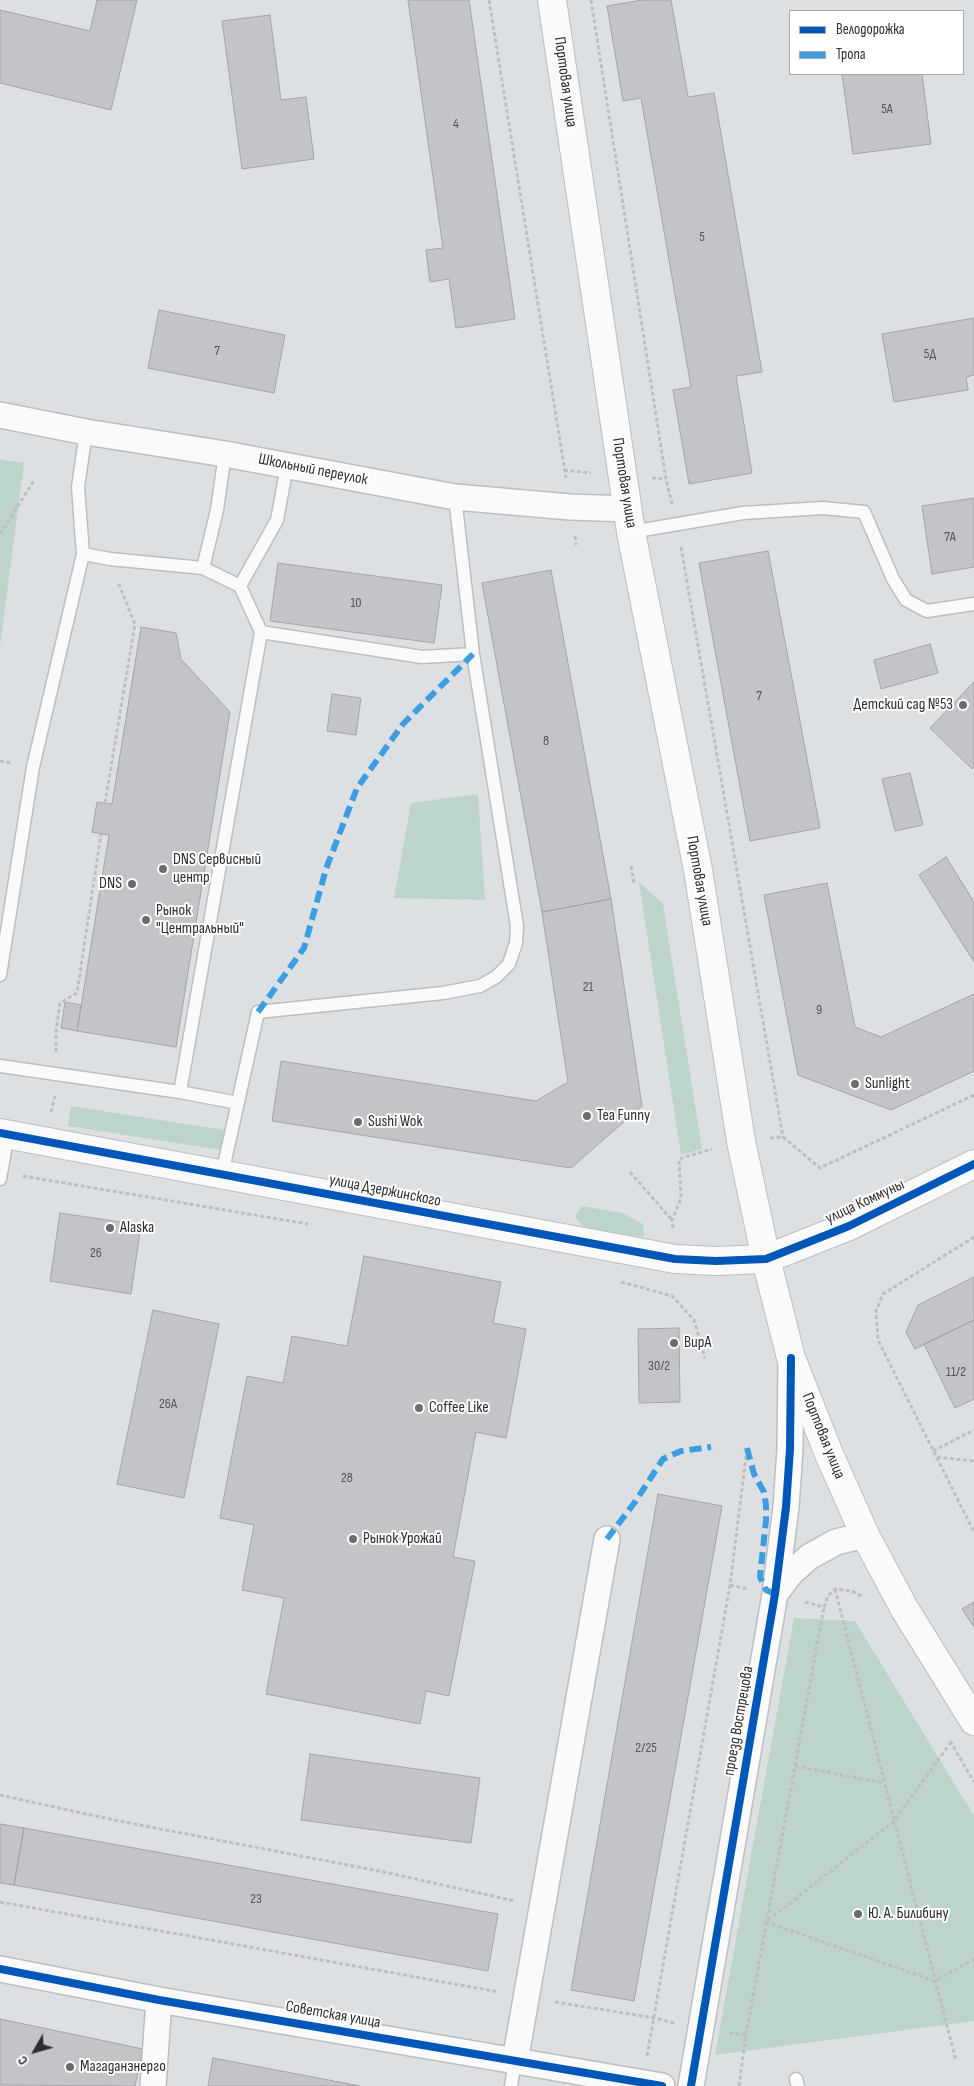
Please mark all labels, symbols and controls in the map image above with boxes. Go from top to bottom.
legend [789,10,964,75]
text: Велодорожка [836,20,905,39]
street label: Портовая улица [549,36,581,128]
text: Тропа [836,45,866,64]
house number: 5А [881,101,893,117]
house number: 4 [453,116,459,132]
house number: 5 [699,229,705,245]
house number: 7 [214,343,220,359]
house number: 5Д [924,346,936,362]
street label: Портовая улица [607,436,641,530]
street label: Школьный переулок [257,450,369,490]
house number: 7А [944,529,956,545]
house number: 10 [350,595,362,611]
house number: 7 [756,688,762,704]
place label: Детский сад №53 [854,695,953,715]
marker: Детский сад №53 [957,699,969,711]
house number: 8 [543,733,549,749]
street label: Портовая улица [682,834,716,928]
place label: DNS Сервисный центр [173,850,261,888]
marker: DNS Сервисный центр [157,863,169,875]
place label: DNS [99,874,122,894]
marker: DNS [126,878,138,890]
place label: Рынок "Центральный" [156,901,244,939]
marker: Рынок "Центральный" [140,914,152,926]
house number: 21 [583,979,593,995]
house number: 9 [816,1002,822,1018]
place label: Sunlight [865,1074,910,1094]
marker: Sunlight [849,1078,861,1090]
place label: Tea Funny [597,1106,650,1126]
marker: Tea Funny [581,1110,593,1122]
place label: Sushi Wok [368,1112,423,1132]
marker: Sushi Wok [352,1116,364,1128]
street label: улица Дзержинского [327,1171,443,1211]
street label: улица Коммуны [822,1175,908,1229]
place label: Alaska [120,1218,154,1238]
marker: Alaska [104,1222,116,1234]
house number: 26 [90,1245,102,1261]
place label: ВирА [684,1333,711,1353]
marker: ВирА [668,1337,680,1349]
house number: 30/2 [648,1358,670,1374]
house number: 11/2 [946,1364,966,1380]
street label: Портовая улица [797,1390,849,1482]
house number: 26А [159,1396,177,1412]
place label: Coffee Like [429,1398,489,1418]
marker: Coffee Like [413,1402,425,1414]
house number: 28 [341,1470,353,1486]
place label: Рынок Урожай [363,1529,442,1549]
marker: Рынок Урожай [347,1533,359,1545]
street label: проезд Вострецова [720,1665,758,1777]
house number: 2/25 [635,1740,657,1756]
house number: 23 [250,1891,262,1907]
place label: Ю. А. Билибину [868,1904,949,1924]
marker: Ю. А. Билибину [852,1908,864,1920]
street label: Советская улица [284,1997,382,2033]
north arrow [10,2026,60,2076]
text: С [14,2052,32,2069]
place label: Магаданэнерго [80,2057,166,2077]
marker: Магаданэнерго [64,2061,76,2073]

